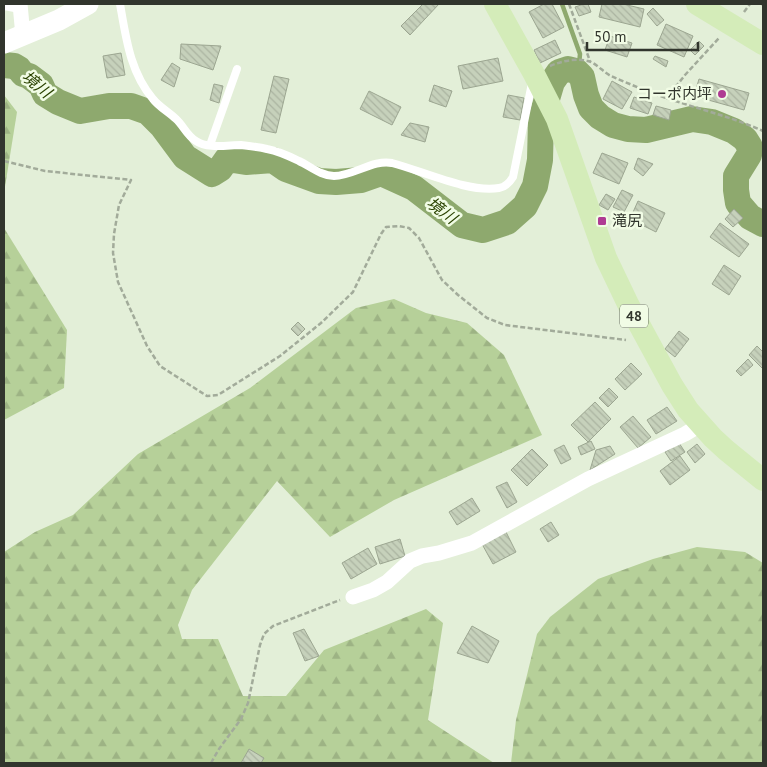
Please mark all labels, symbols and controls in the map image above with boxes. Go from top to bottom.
scale bar [587,20,698,52]
text: 50 m [594,27,627,46]
water label: 境川 [18,66,57,103]
place label: コーポ内坪 [637,84,712,103]
marker: コーポ内坪 [716,88,728,100]
water label: 境川 [423,192,462,229]
place label: 滝尻 [612,211,642,230]
marker: 滝尻 [596,215,608,227]
road number: 48 [620,304,648,328]

